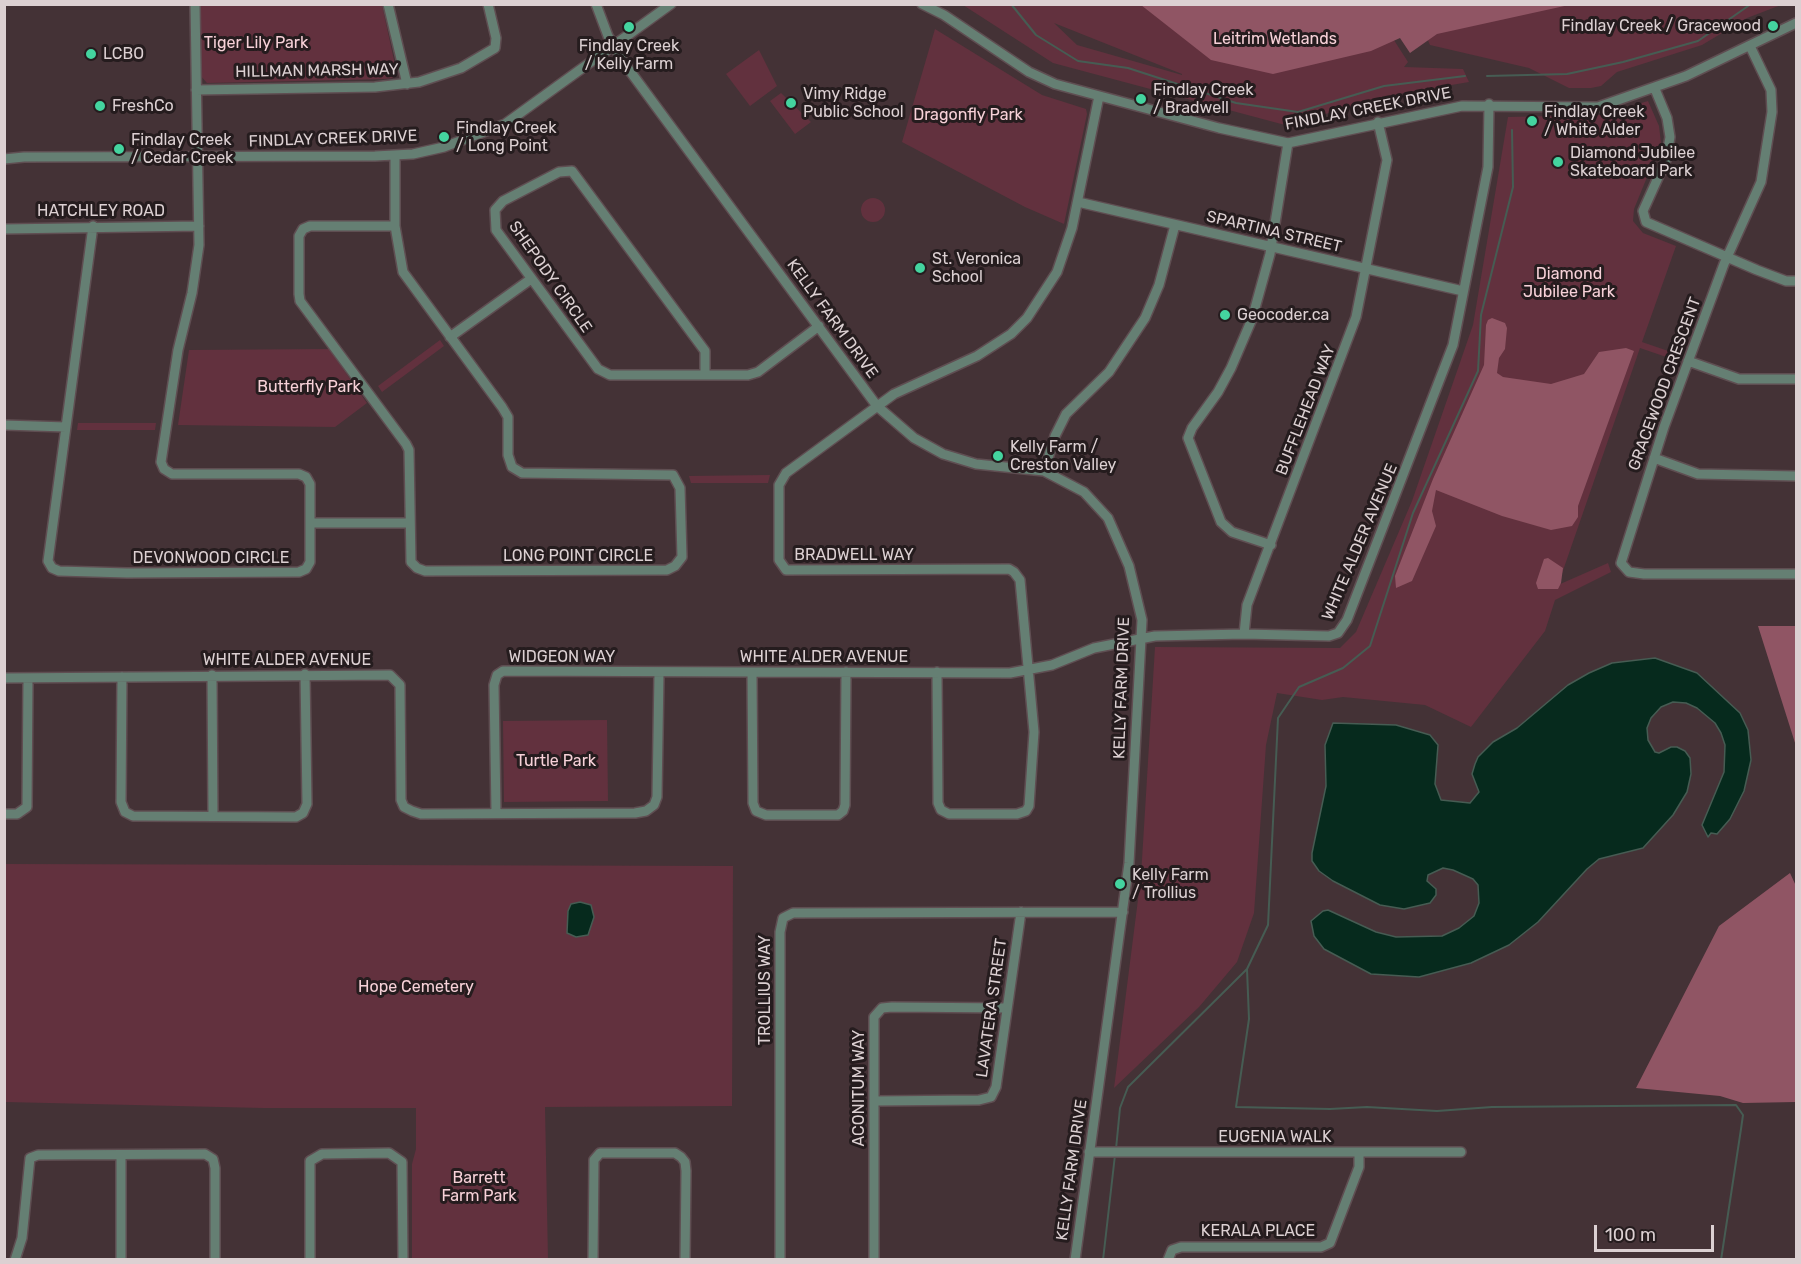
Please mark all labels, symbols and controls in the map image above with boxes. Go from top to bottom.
place label: Findlay Creek / Gracewood [1561,16,1761,36]
marker: Findlay Creek / Gracewood [1766,19,1780,33]
marker: Findlay Creek / Kelly Farm [622,20,636,34]
park label: Leitrim Wetlands [1213,29,1337,49]
park label: Tiger Lily Park [204,33,308,53]
place label: Findlay Creek / Kelly Farm [579,36,679,74]
place label: LCBO [103,44,144,64]
marker: LCBO [84,47,98,61]
street label: HILLMAN MARSH WAY [235,60,399,82]
place label: Findlay Creek / Bradwell [1153,80,1253,118]
street label: FINDLAY CREEK DRIVE [1283,83,1453,135]
place label: Vimy Ridge Public School [803,84,904,122]
marker: Findlay Creek / Bradwell [1134,92,1148,106]
place label: FreshCo [112,96,174,116]
marker: Vimy Ridge Public School [784,96,798,110]
marker: FreshCo [93,99,107,113]
place label: Findlay Creek / White Alder [1544,102,1644,140]
park label: Dragonfly Park [913,105,1023,125]
marker: Findlay Creek / White Alder [1525,114,1539,128]
place label: Findlay Creek / Long Point [456,118,556,156]
street label: FINDLAY CREEK DRIVE [248,126,418,152]
place label: Findlay Creek / Cedar Creek [131,130,233,168]
marker: Findlay Creek / Long Point [437,130,451,144]
marker: Findlay Creek / Cedar Creek [112,142,126,156]
place label: Diamond Jubilee Skateboard Park [1570,143,1695,181]
marker: Diamond Jubilee Skateboard Park [1551,155,1565,169]
street label: HATCHLEY ROAD [37,201,165,221]
street label: SPARTINA STREET [1204,207,1344,257]
street label: SHEPODY CIRCLE [504,217,596,337]
place label: St. Veronica School [932,249,1021,287]
street label: KELLY FARM DRIVE [782,256,882,382]
marker: St. Veronica School [913,261,927,275]
park label: Diamond Jubilee Park [1523,264,1615,302]
street label: GRACEWOOD CRESCENT [1625,295,1705,473]
place label: Geocoder.ca [1237,305,1329,325]
marker: Geocoder.ca [1218,308,1232,322]
street label: BUFFLEHEAD WAY [1272,342,1340,478]
park label: Butterfly Park [257,377,361,397]
place label: Kelly Farm / Creston Valley [1010,437,1116,475]
marker: Kelly Farm / Creston Valley [991,449,1005,463]
street label: WHITE ALDER AVENUE [1318,461,1402,623]
street label: BRADWELL WAY [794,545,914,565]
street label: LONG POINT CIRCLE [503,546,653,566]
street label: DEVONWOOD CIRCLE [133,548,289,568]
street label: KELLY FARM DRIVE [1110,616,1134,760]
street label: WIDGEON WAY [509,647,615,667]
street label: WHITE ALDER AVENUE [740,647,908,667]
street label: WHITE ALDER AVENUE [203,650,371,670]
park label: Turtle Park [516,751,596,771]
place label: Kelly Farm / Trollius [1132,865,1209,903]
marker: Kelly Farm / Trollius [1113,877,1127,891]
street label: TROLLIUS WAY [755,935,775,1045]
street label: LAVATERA STREET [973,937,1011,1079]
park label: Hope Cemetery [358,977,474,997]
street label: ACONITUM WAY [849,1030,869,1146]
street label: KELLY FARM DRIVE [1053,1098,1091,1242]
street label: EUGENIA WALK [1218,1127,1332,1147]
park label: Barrett Farm Park [441,1168,517,1206]
scale bar [1597,1213,1717,1251]
street label: KERALA PLACE [1201,1221,1315,1241]
text: 100 m [1605,1224,1656,1246]

